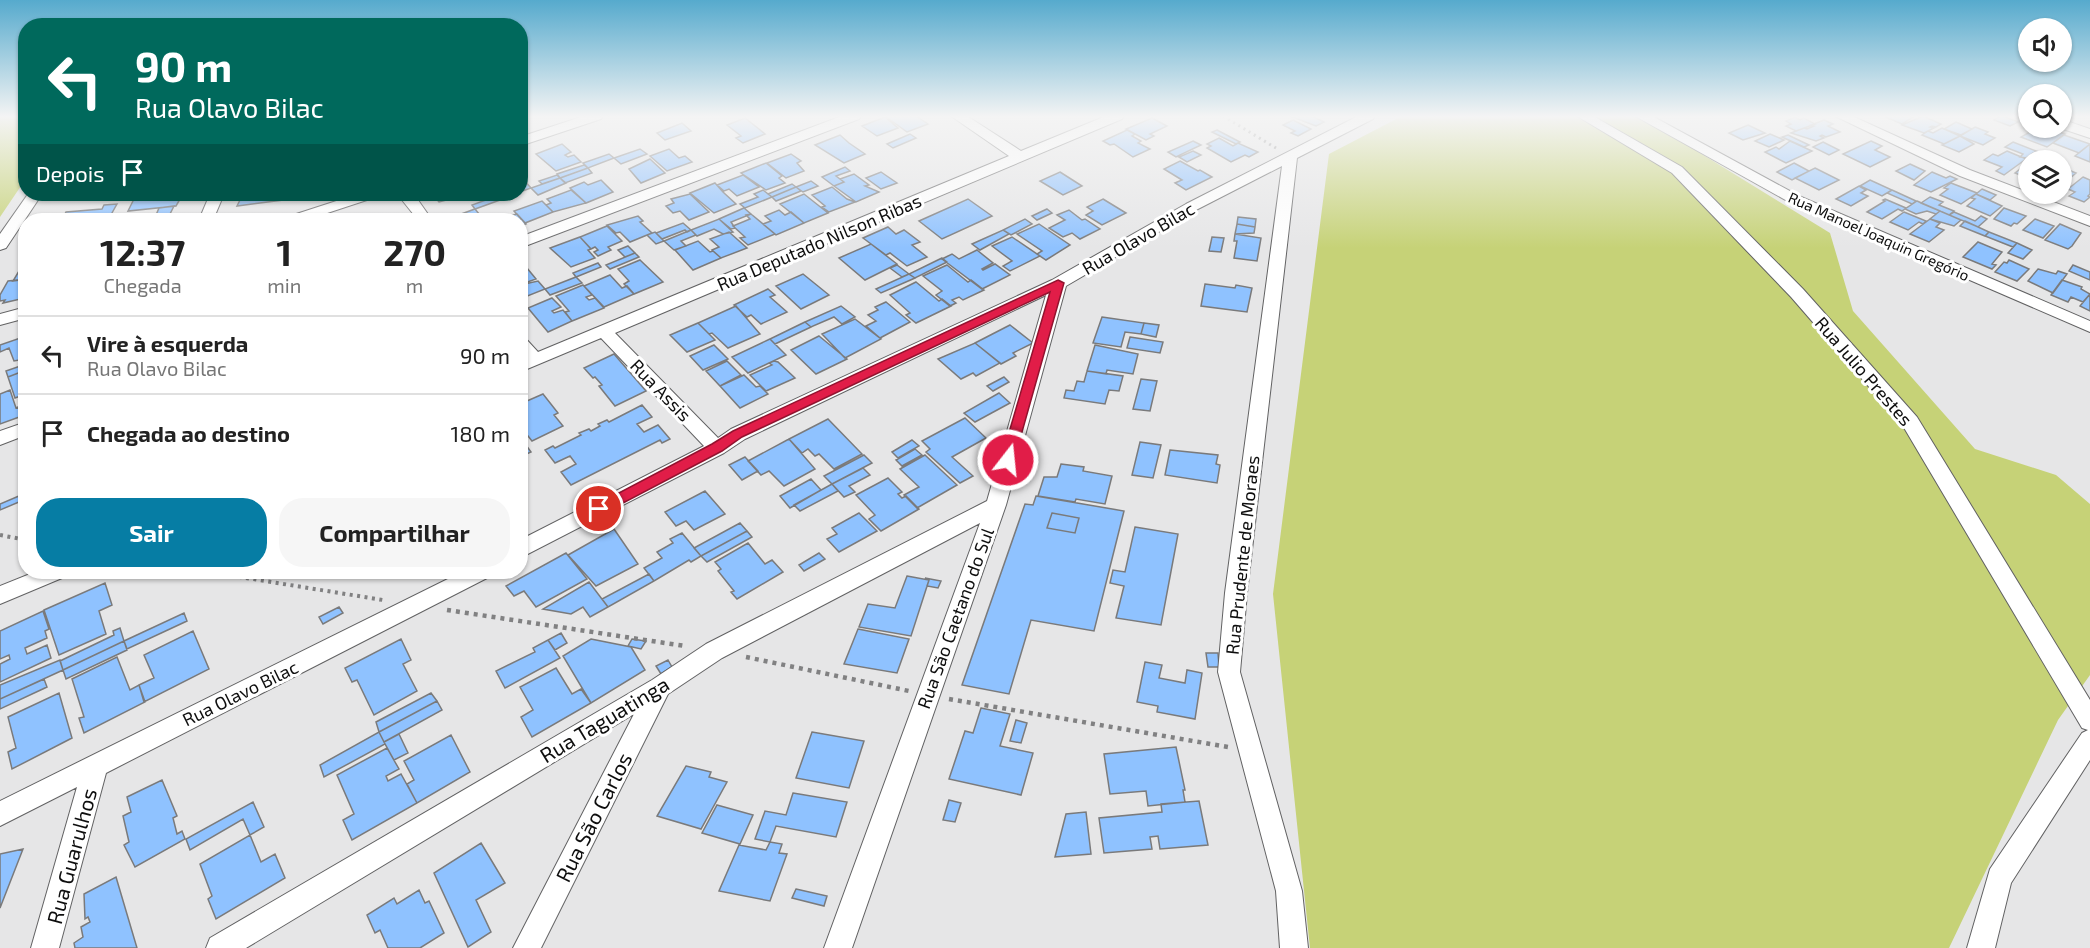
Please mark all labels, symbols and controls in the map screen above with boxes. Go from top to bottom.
map controls [2018,18,2072,204]
button: sound [2018,18,2072,72]
text: 90 m [135,40,232,90]
icon: left [36,42,114,120]
button: search [2018,84,2072,138]
text: Rua Olavo Bilac [135,91,324,123]
button: layers [2018,150,2072,204]
icon: arrive [116,156,149,189]
text: Depois [36,160,104,186]
street label: Rua Manoel Joaquin Gregório [1786,188,1972,284]
street label: Rua Deputado Nilson Ribas [713,189,925,295]
street label: Rua Olavo Bilac [1078,197,1198,279]
text: 12:37 [100,230,185,273]
text: 1 [276,230,292,273]
text: 270 [383,230,446,273]
text: Chegada [103,273,182,297]
text: min [267,273,301,297]
text: m [406,273,423,297]
street label: Rua Julio Prestes [1811,312,1917,430]
text: Vire à esquerda [87,330,248,356]
icon: left [36,339,69,372]
text: 90 m [460,342,510,368]
street label: Rua Assis [626,354,696,426]
text: Rua Olavo Bilac [87,356,227,380]
icon: arrive [36,417,69,450]
text: Chegada ao destino [87,420,290,446]
text: 180 m [450,420,510,446]
position arrow [976,428,1040,492]
street label: Rua Prudente de Moraes [1221,454,1263,656]
pin [573,483,624,534]
icon: arrive [582,492,615,525]
button: Sair [36,498,267,567]
button: Compartilhar [279,498,510,567]
street label: Rua São Caetano do Sul [912,524,998,712]
street label: Rua Olavo Bilac [179,655,302,730]
street label: Rua Taguatinga [535,671,673,767]
street label: Rua São Carlos [550,748,636,886]
street label: Rua Guarulhos [41,785,101,927]

